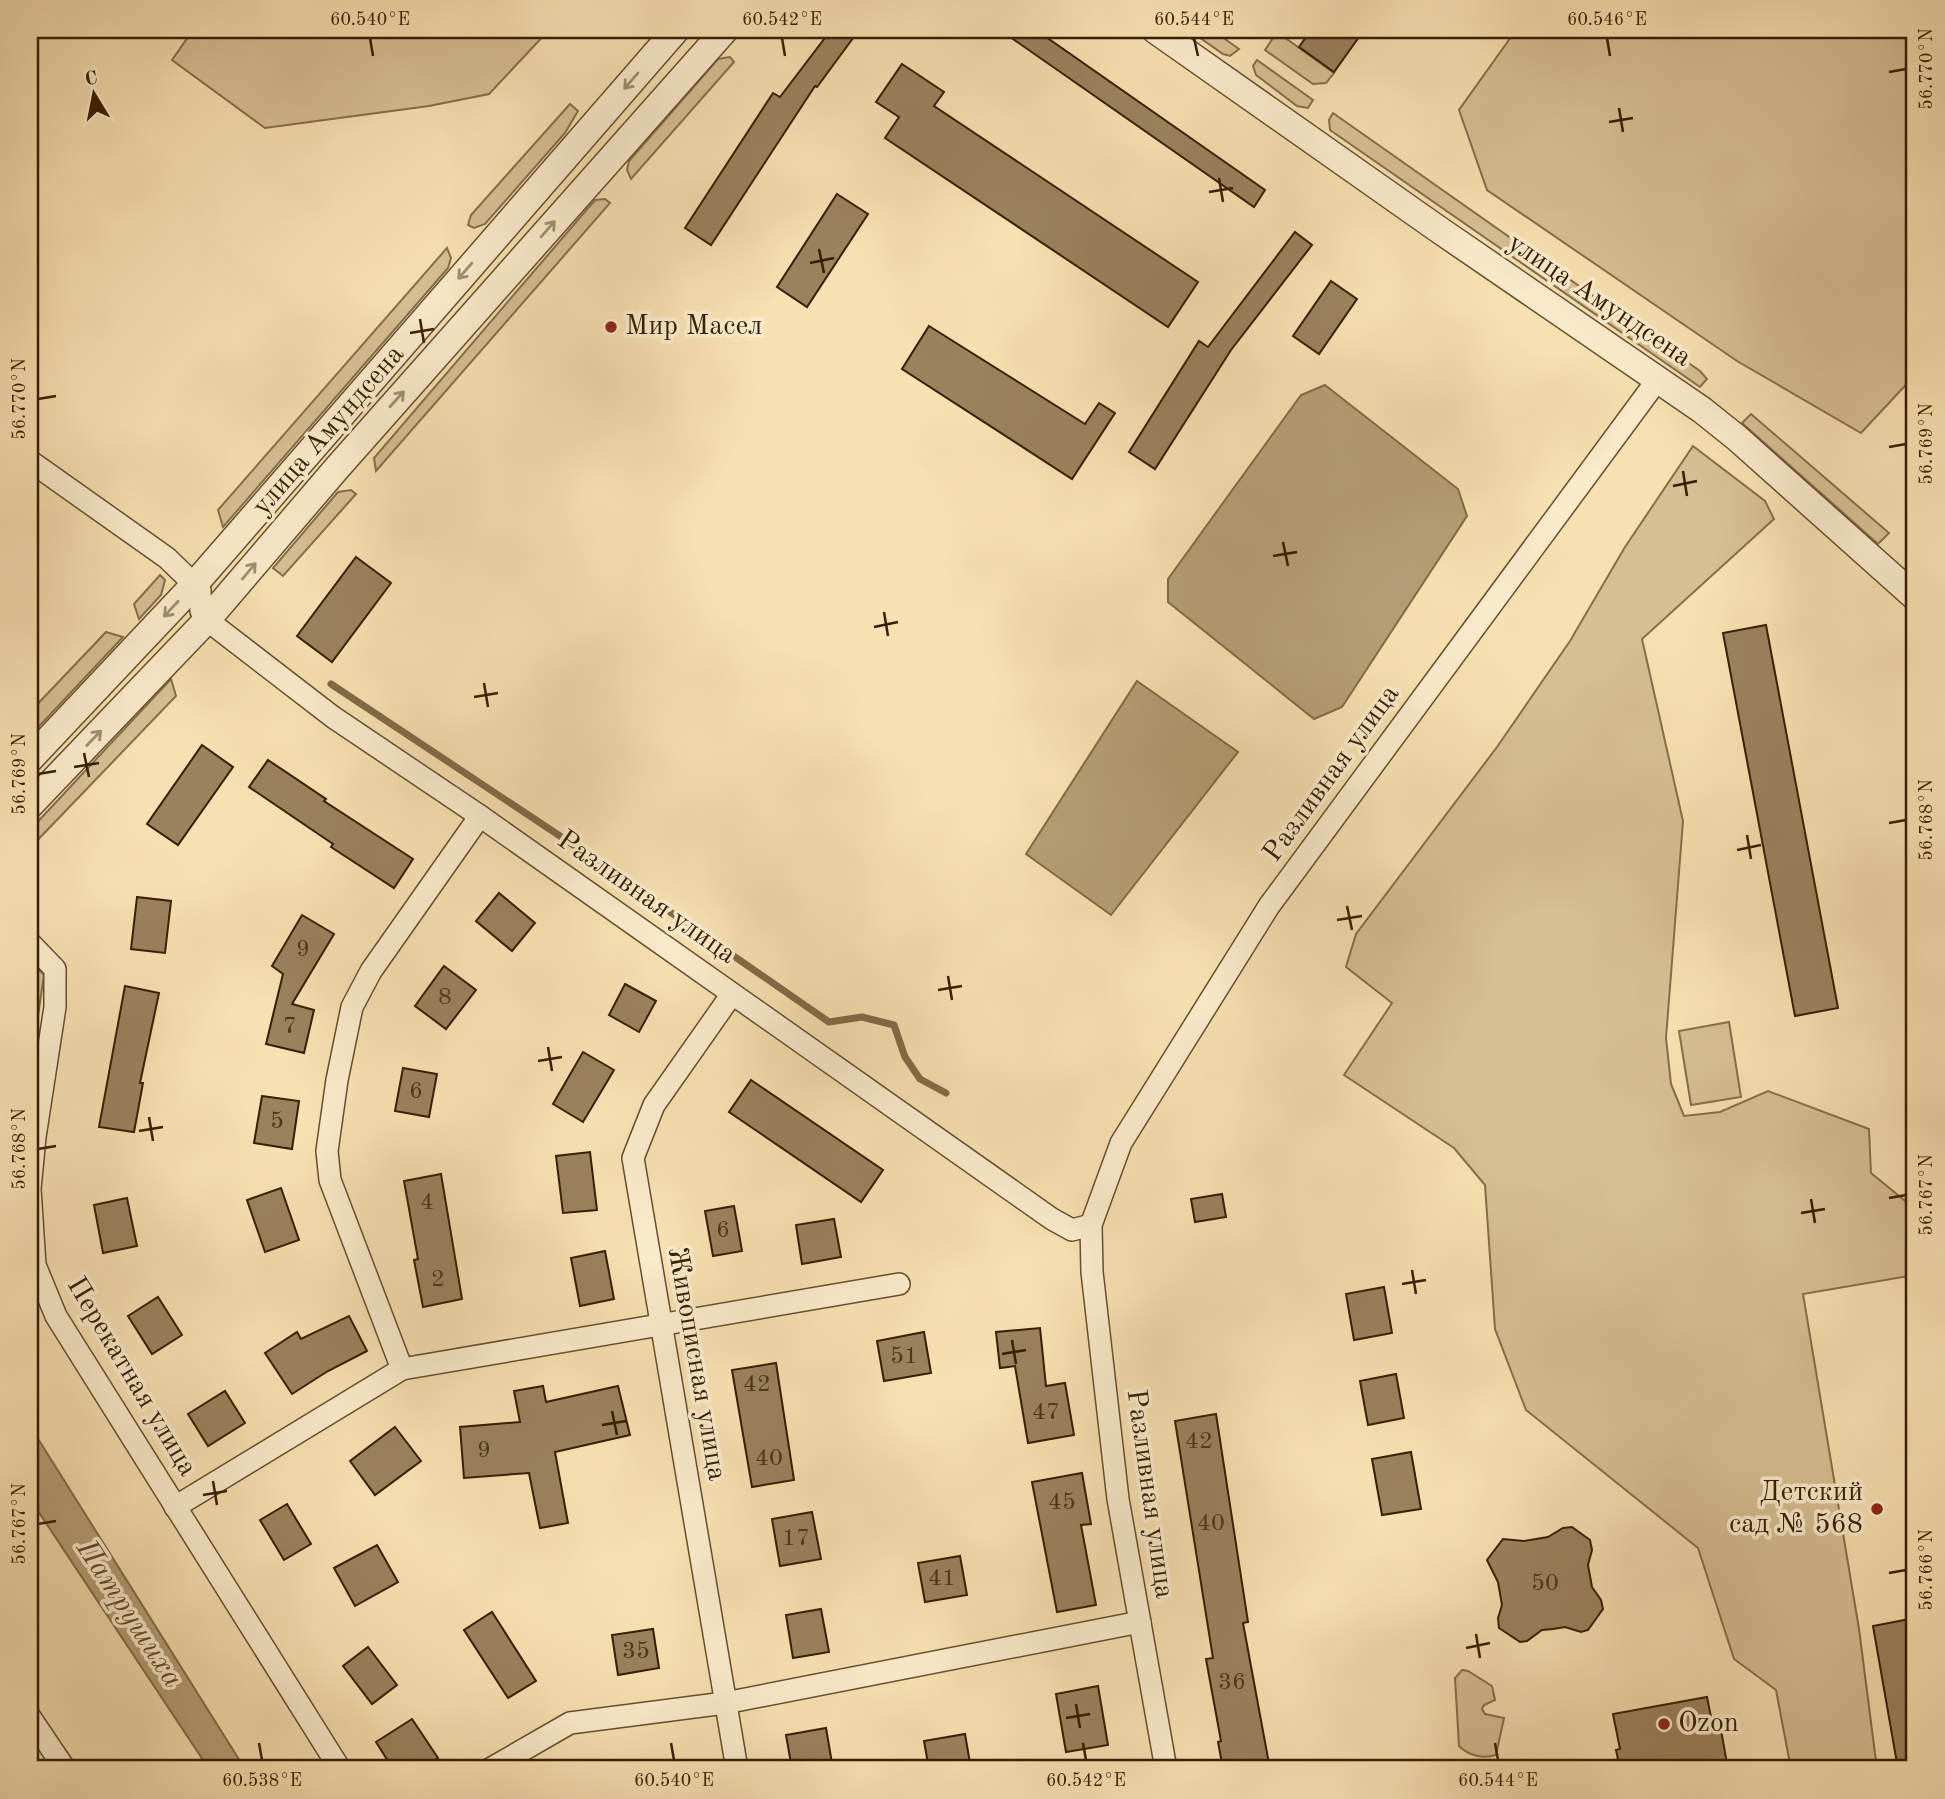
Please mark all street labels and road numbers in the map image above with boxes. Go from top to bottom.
street label: улица Амундсена [1502,229,1696,373]
street label: улица Амундсена [248,341,410,521]
street label: Разливная улица [1259,680,1405,868]
street label: Разливная улица [552,826,741,970]
street label: Живописная улица [662,1245,730,1483]
street label: Перекатная улица [61,1273,201,1481]
street label: Разливная улица [1120,1388,1178,1601]

